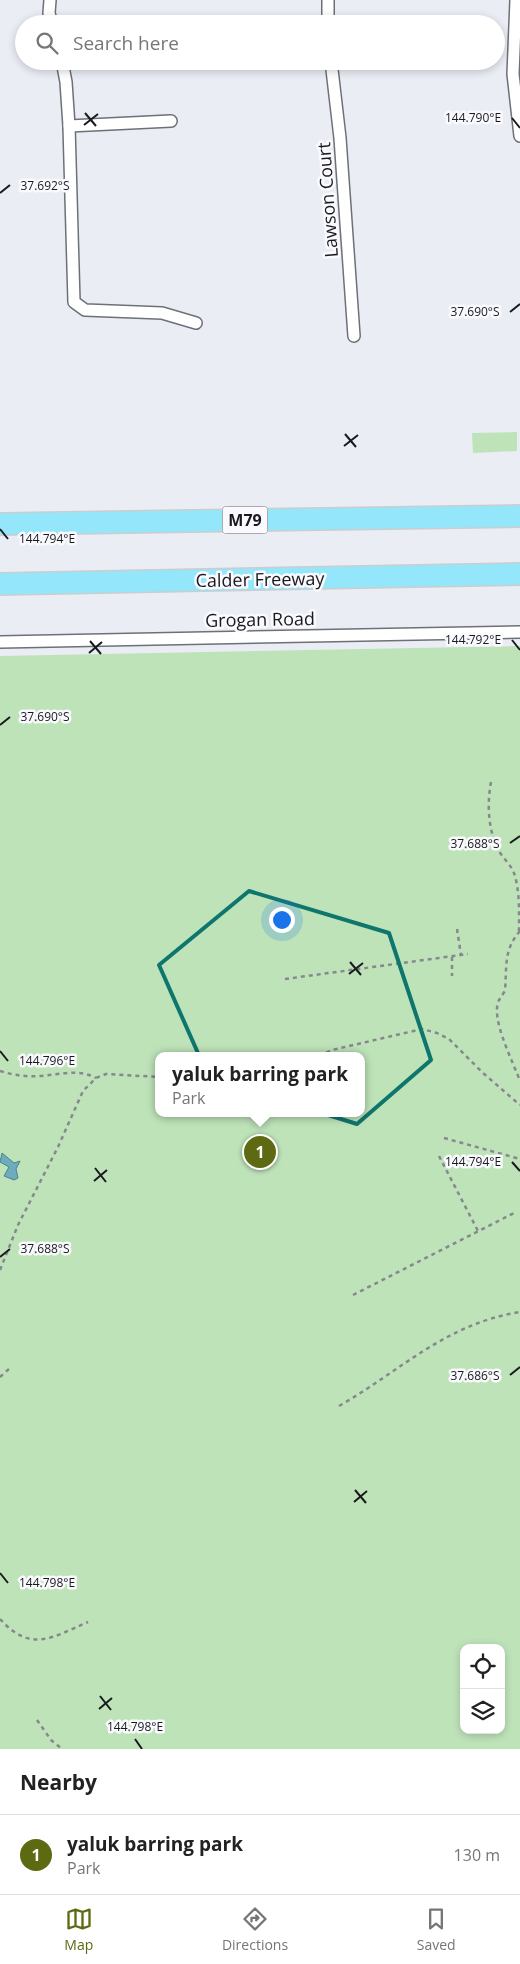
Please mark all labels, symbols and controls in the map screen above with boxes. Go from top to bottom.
search box [15,15,505,70]
icon: search [33,29,61,57]
text: Search here [73,30,179,56]
text: 144.790°E [445,109,501,126]
street label: Lawson Court [311,142,343,258]
text: 37.692°S [20,177,70,194]
text: 37.690°S [450,303,500,320]
road number: M79 [222,506,268,534]
text: 144.794°E [19,530,75,547]
street label: Calder Freeway [195,566,326,592]
street label: Grogan Road [205,606,315,632]
text: 144.792°E [445,631,501,648]
text: 37.690°S [20,708,70,725]
text: 37.688°S [450,835,500,852]
your location [269,907,295,933]
text: 144.796°E [19,1052,75,1069]
popup [155,1052,365,1117]
text: yaluk barring park [172,1061,348,1087]
text: Park [172,1087,206,1109]
pin: 1 [244,1133,276,1171]
text: 144.794°E [445,1153,501,1170]
text: 37.688°S [20,1240,70,1257]
text: 37.686°S [450,1367,500,1384]
text: 144.798°E [19,1574,75,1591]
map controls [460,1644,505,1734]
button: locate [460,1644,505,1689]
button: layers [460,1689,505,1734]
text: 144.798°E [107,1718,163,1735]
text: Nearby [20,1768,97,1796]
text: yaluk barring park [67,1831,243,1857]
text: 1 [31,1844,41,1866]
text: 130 m [454,1844,500,1866]
text: Park [67,1857,100,1879]
tab: Map [64,1905,93,1954]
tab: Directions [222,1905,288,1954]
tab: Saved [417,1905,456,1954]

